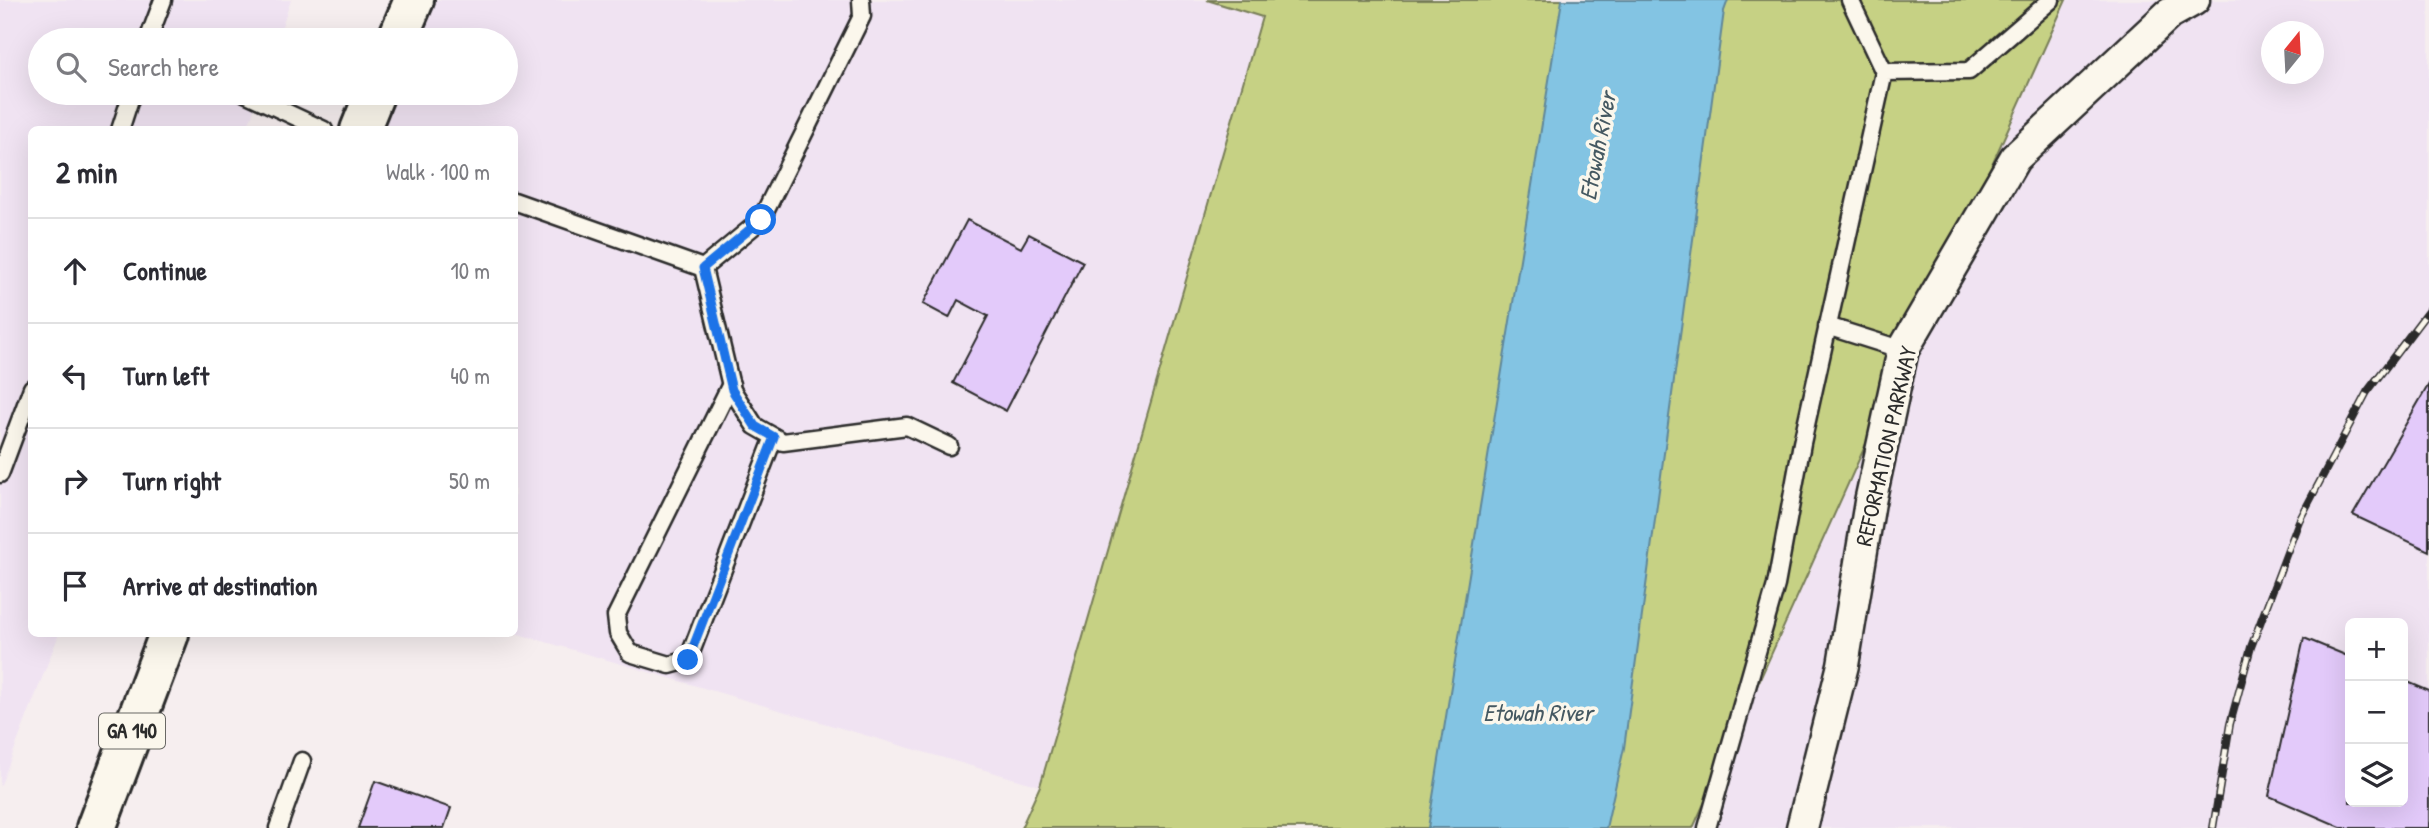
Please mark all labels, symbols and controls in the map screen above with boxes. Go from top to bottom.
north arrow [2261,21,2324,84]
search box [28,28,518,105]
icon: search [52,48,90,86]
text: Search here [108,49,219,84]
water label: Etowah River [1571,86,1624,203]
text: 2 min [56,152,118,192]
text: Walk · 100 m [386,156,490,187]
route start [745,204,776,235]
icon: ahead [56,252,94,290]
text: Continue [123,253,207,288]
text: 10 m [450,255,490,286]
street label: REFORMATION PARKWAY [1847,343,1924,549]
icon: left [56,357,94,395]
text: Turn left [123,358,209,393]
text: 40 m [450,360,490,391]
icon: right [56,462,94,500]
text: Turn right [123,463,221,498]
text: 50 m [449,465,490,496]
icon: arrive [56,567,94,605]
text: Arrive at destination [123,568,318,603]
map controls [2345,618,2408,807]
button: + [2345,618,2408,681]
route end [672,644,703,675]
button: − [2345,681,2408,744]
water label: Etowah River [1483,696,1595,728]
road number: GA 140 [99,714,165,748]
button: layers [2345,744,2408,807]

